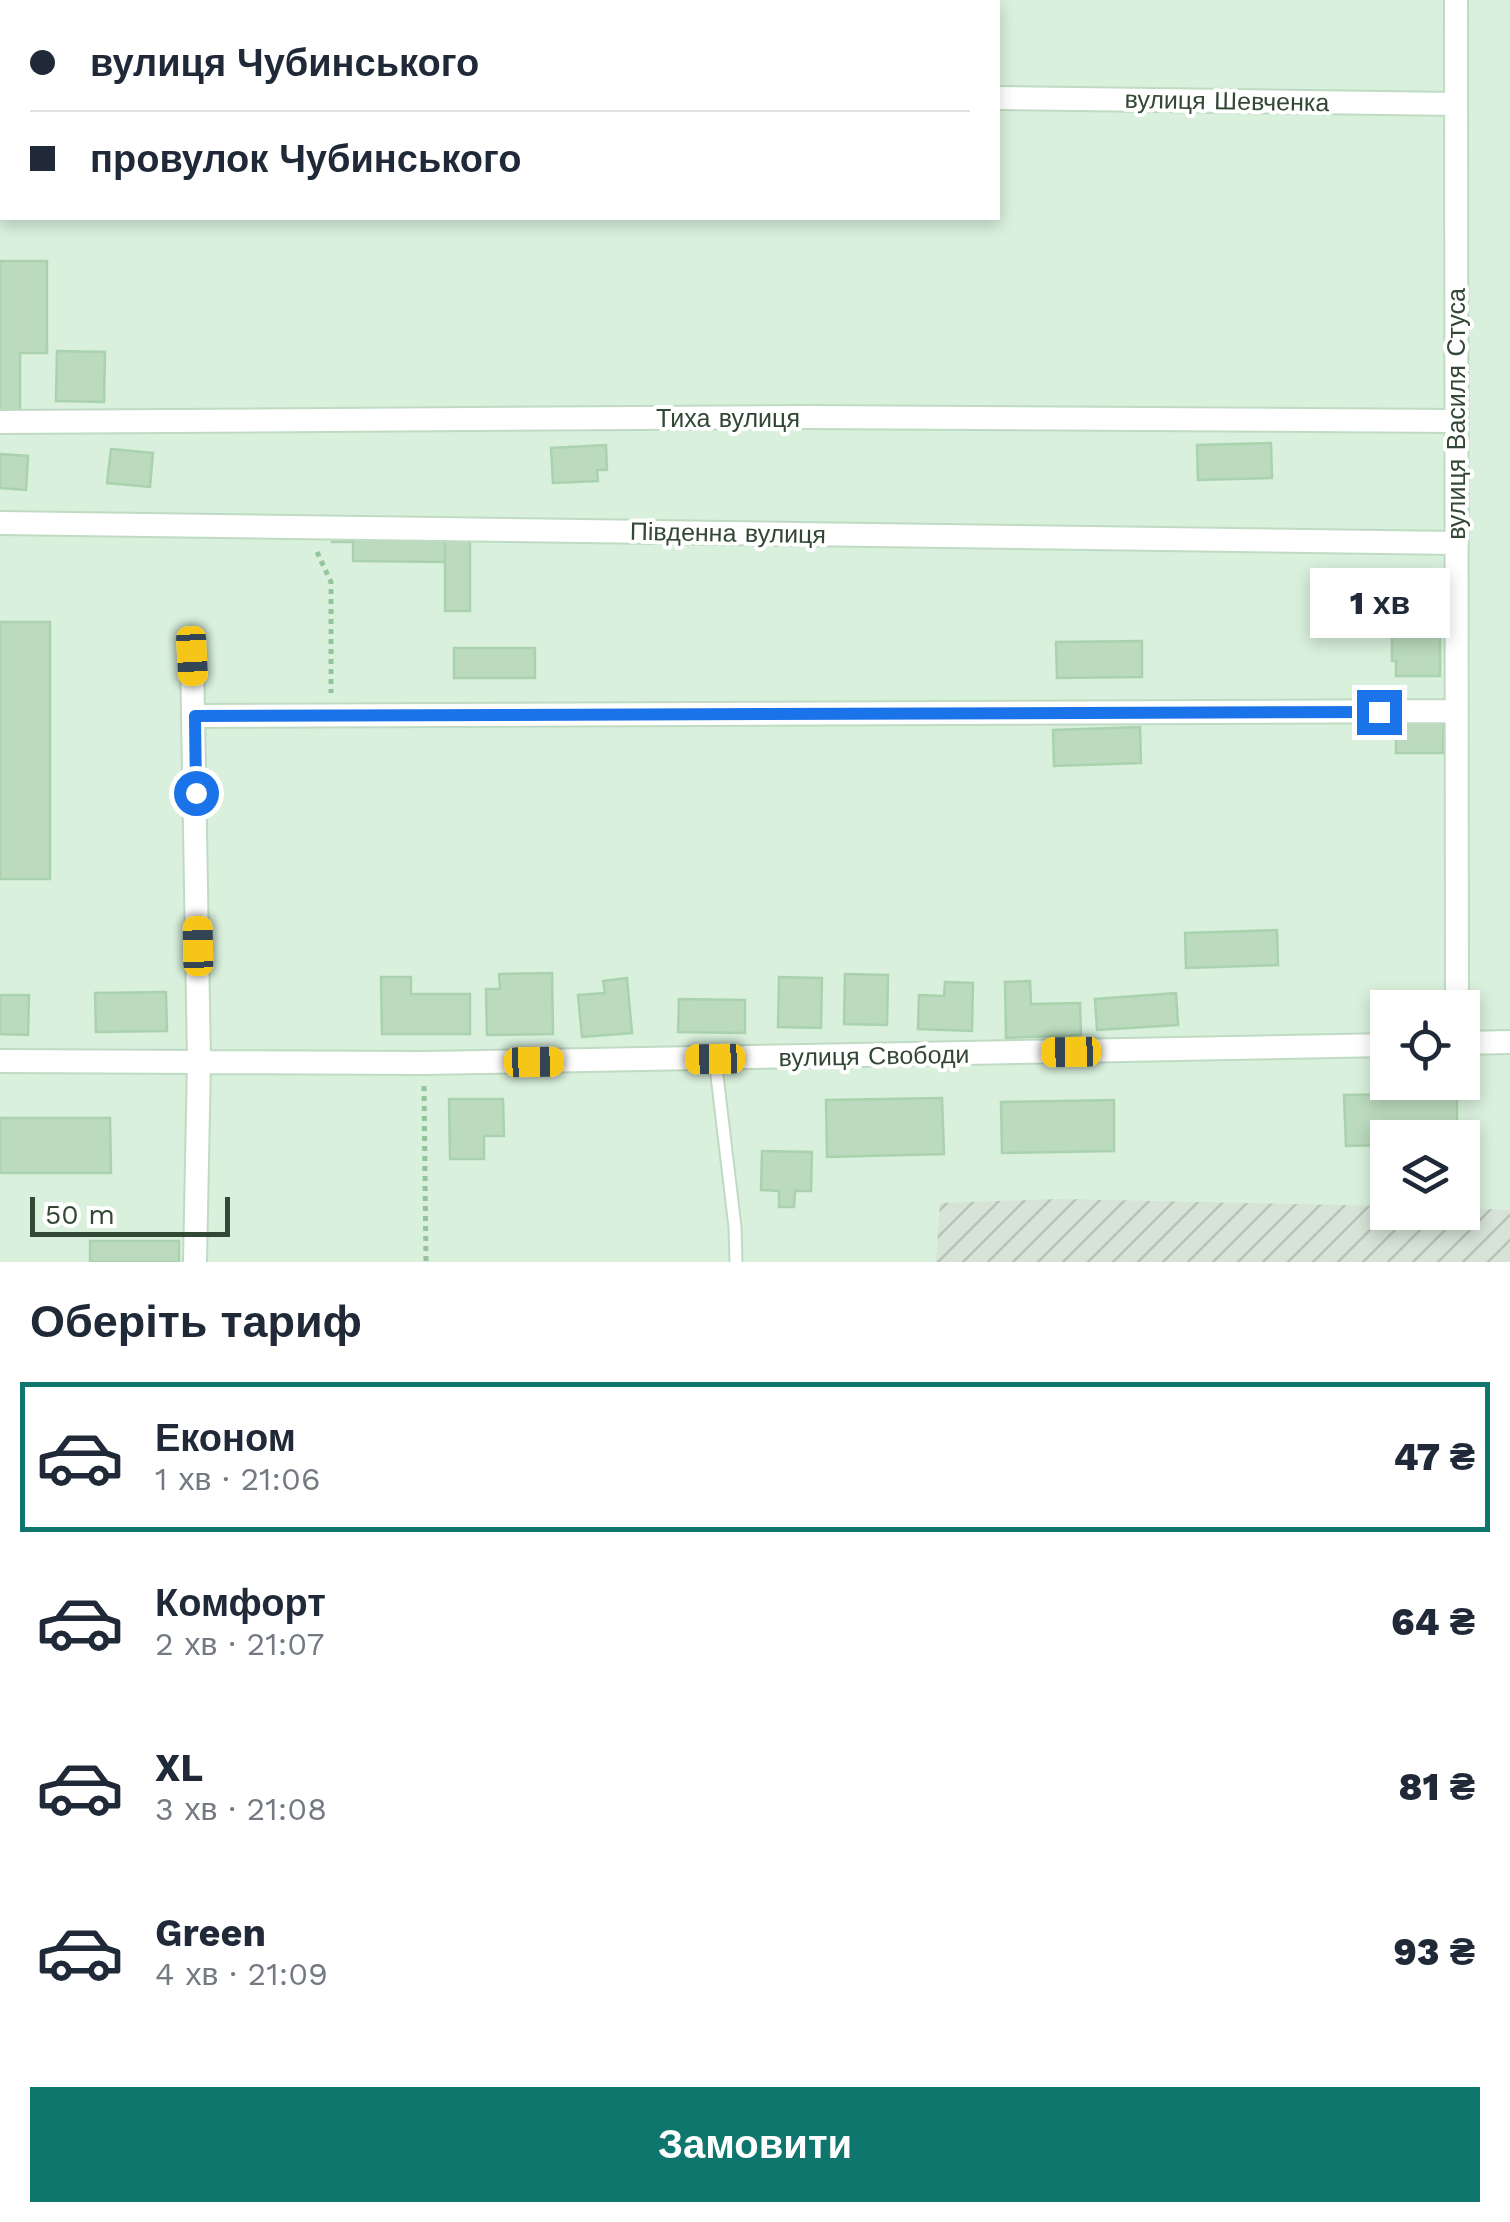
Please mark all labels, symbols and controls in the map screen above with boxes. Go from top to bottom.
text: вулиця Чубинського [90,41,479,85]
street label: вулиця Шевченка [1124,85,1330,117]
text: провулок Чубинського [90,137,522,181]
street label: вулиця Василя Стуса [1442,288,1471,540]
street label: Тиха вулиця [656,404,800,433]
street label: Південна вулиця [630,517,826,549]
callout: 1 хв [1309,567,1449,637]
text: 1 хв [1350,584,1410,622]
car [175,625,209,687]
route end [1357,690,1402,735]
route start [174,771,219,816]
car [182,916,214,976]
map controls [1370,990,1480,1230]
button: locate [1370,990,1480,1100]
car [1041,1036,1101,1068]
street label: вулиця Свободи [778,1040,970,1072]
car [685,1043,745,1075]
car [504,1046,564,1078]
button: layers [1370,1120,1480,1230]
scale bar [30,1192,230,1236]
text: 50 m [45,1198,115,1231]
text: Оберіть тариф [30,1295,362,1348]
icon: car [35,1412,125,1502]
text: Економ [155,1416,296,1460]
text: 47 ₴ [1393,1435,1475,1479]
text: 1 хв · 21:06 [155,1460,320,1498]
icon: car [35,1577,125,1667]
text: Комфорт [155,1581,326,1625]
text: 64 ₴ [1391,1600,1475,1644]
text: 2 хв · 21:07 [155,1625,324,1663]
icon: car [35,1742,125,1832]
text: XL [155,1746,203,1790]
text: 81 ₴ [1399,1765,1475,1809]
text: 3 хв · 21:08 [155,1790,327,1828]
icon: car [35,1907,125,1997]
text: Green [155,1911,266,1955]
text: 93 ₴ [1394,1930,1475,1974]
text: 4 хв · 21:09 [155,1955,328,1993]
button: Замовити [30,2087,1480,2202]

